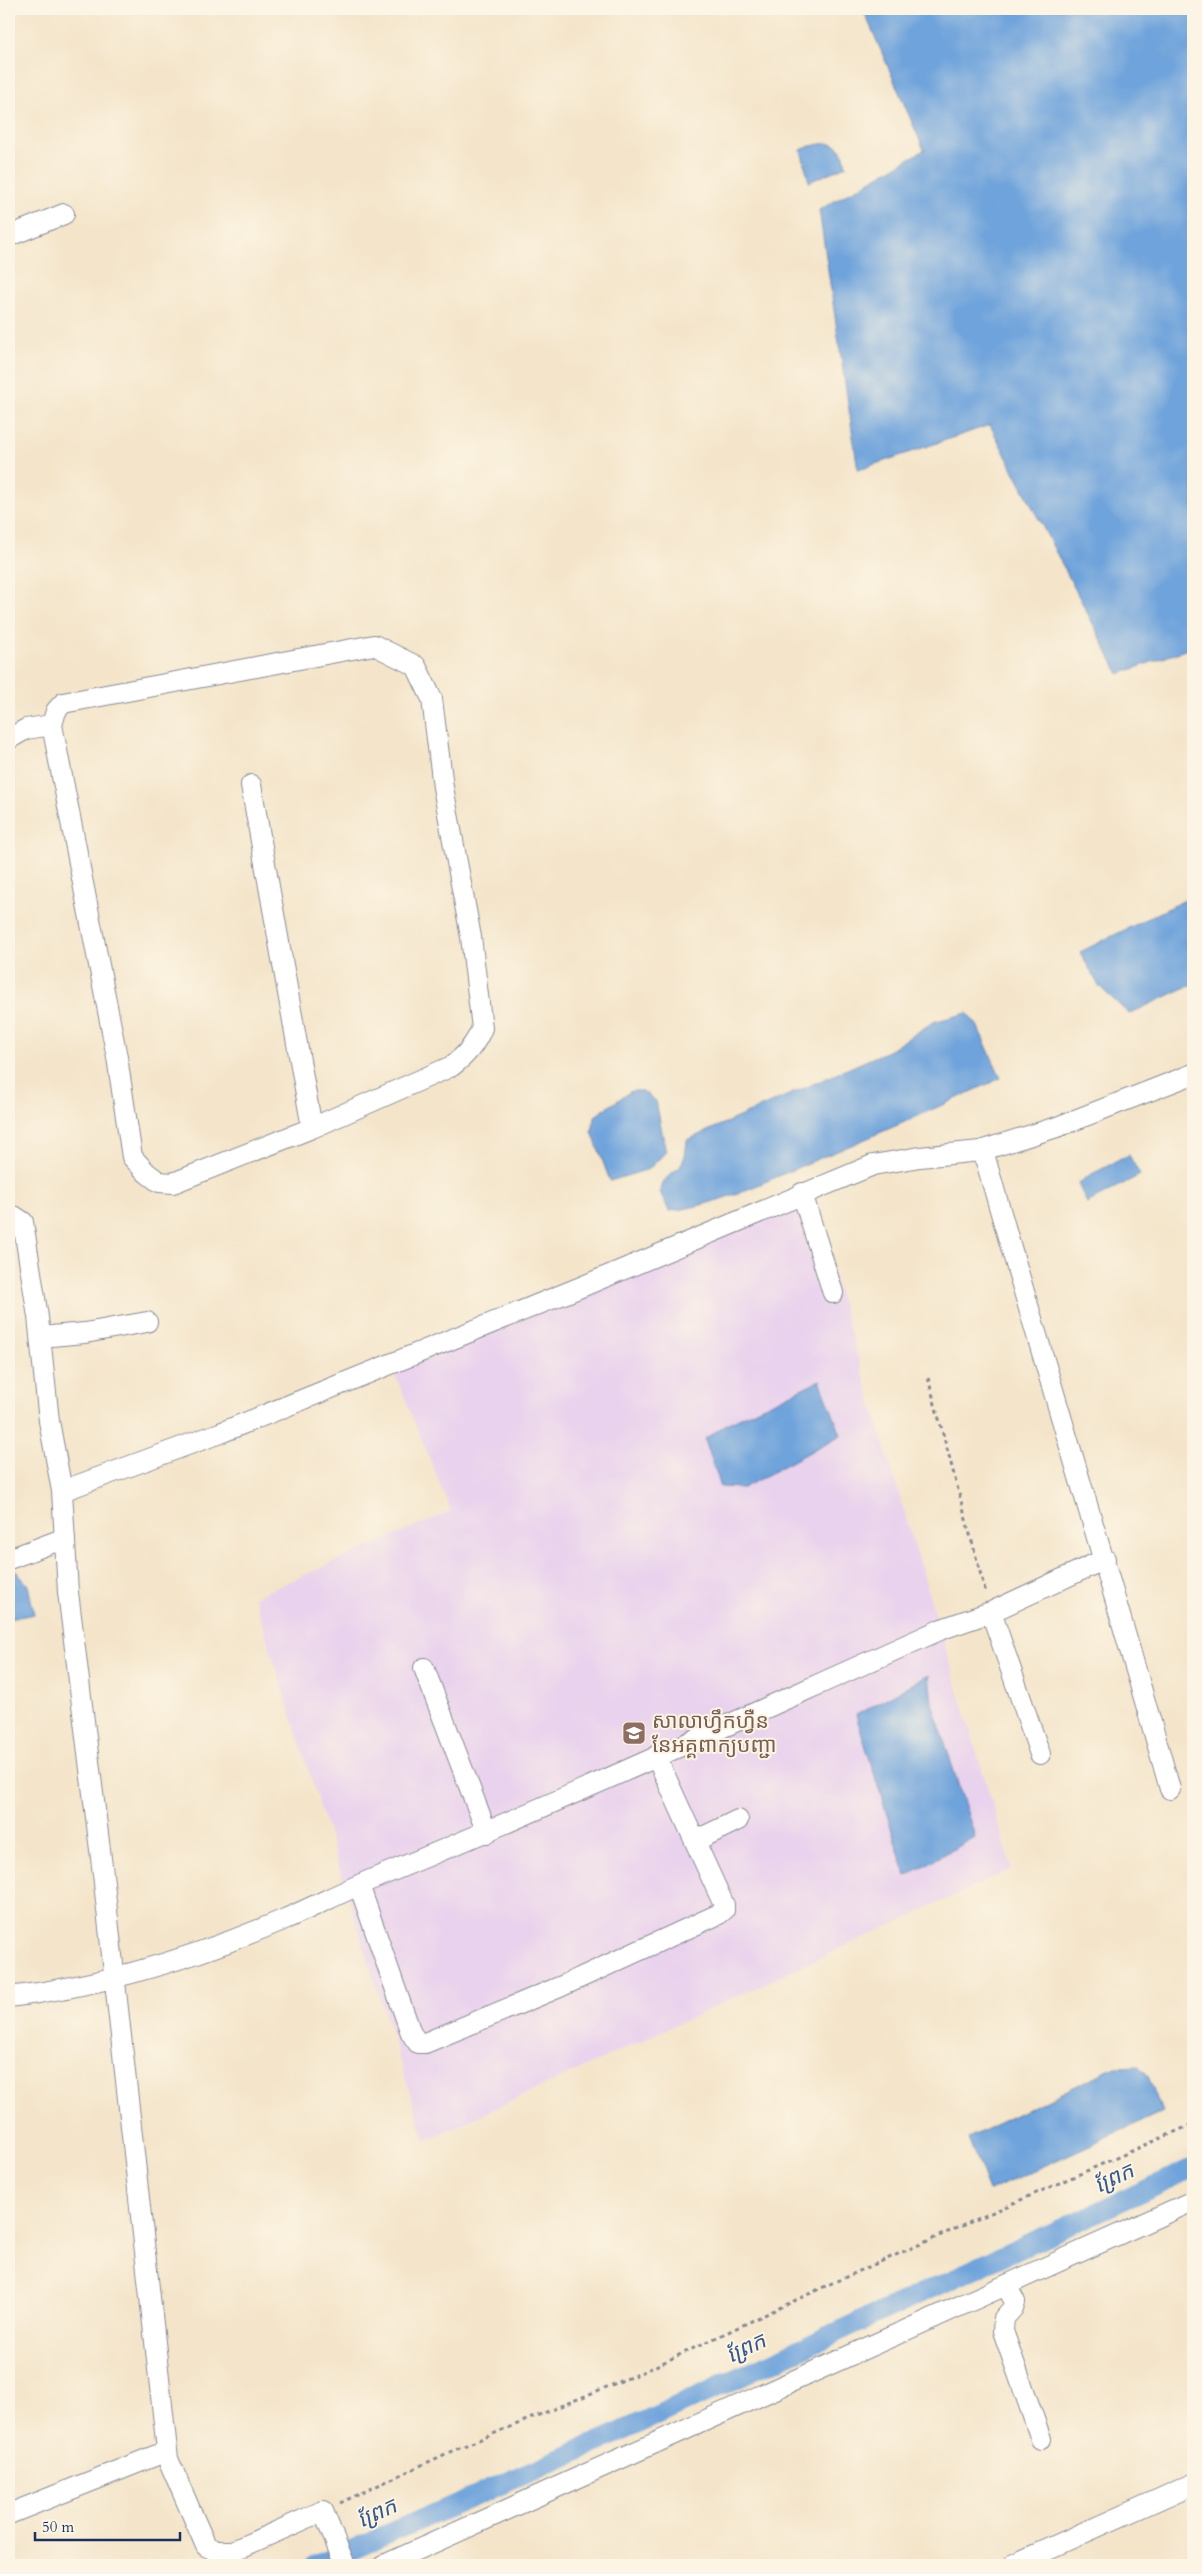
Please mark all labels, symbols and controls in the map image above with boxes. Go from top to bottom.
place label: សាលាហ្វឹកហ្វឺន នែអគ្គពាក្យបញ្ជា [652,1707,776,1760]
school or university icon: សាលាហ្វឹកហ្វឺន នែអគ្គពាក្យបញ្ជា [621,1720,647,1746]
water label: ព្រែក [1089,2155,1141,2200]
water label: ព្រែក [721,2325,773,2370]
water label: ព្រែក [352,2490,403,2535]
scale bar [35,2509,180,2541]
text: 50 m [42,2517,74,2537]

